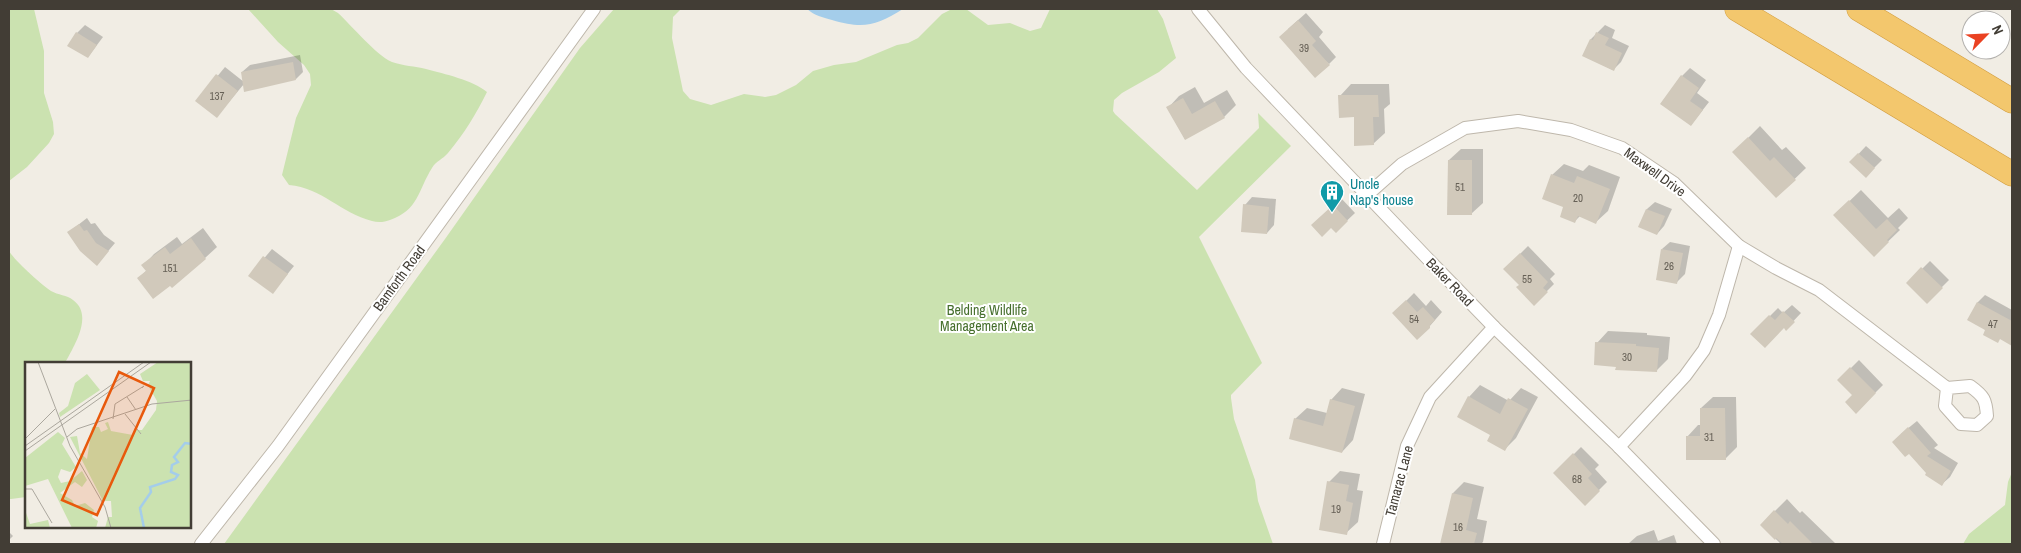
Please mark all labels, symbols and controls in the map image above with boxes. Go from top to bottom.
north arrow [1961,10,2011,60]
text: N [1988,22,2008,37]
house number: 39 [1299,41,1309,55]
house number: 137 [209,89,225,103]
street label: Maxwell Drive [1621,144,1689,200]
place label: Uncle Nap's house [1350,175,1413,209]
building icon: Uncle Nap's house [1319,179,1345,213]
house number: 51 [1455,180,1465,194]
house number: 20 [1573,191,1583,205]
street label: Bamforth Road [369,241,429,315]
street label: Baker Road [1422,254,1478,310]
house number: 26 [1664,259,1674,273]
house number: 151 [162,261,178,275]
house number: 55 [1522,272,1532,286]
park label: Belding Wildlife Management Area [940,301,1035,335]
house number: 54 [1409,312,1419,326]
house number: 47 [1988,317,1998,331]
house number: 30 [1622,350,1632,364]
inset map [25,362,191,528]
house number: 31 [1704,430,1714,444]
street label: Tamarac Lane [1381,443,1417,519]
house number: 68 [1572,472,1582,486]
house number: 19 [1331,502,1341,516]
house number: 16 [1453,520,1463,534]

